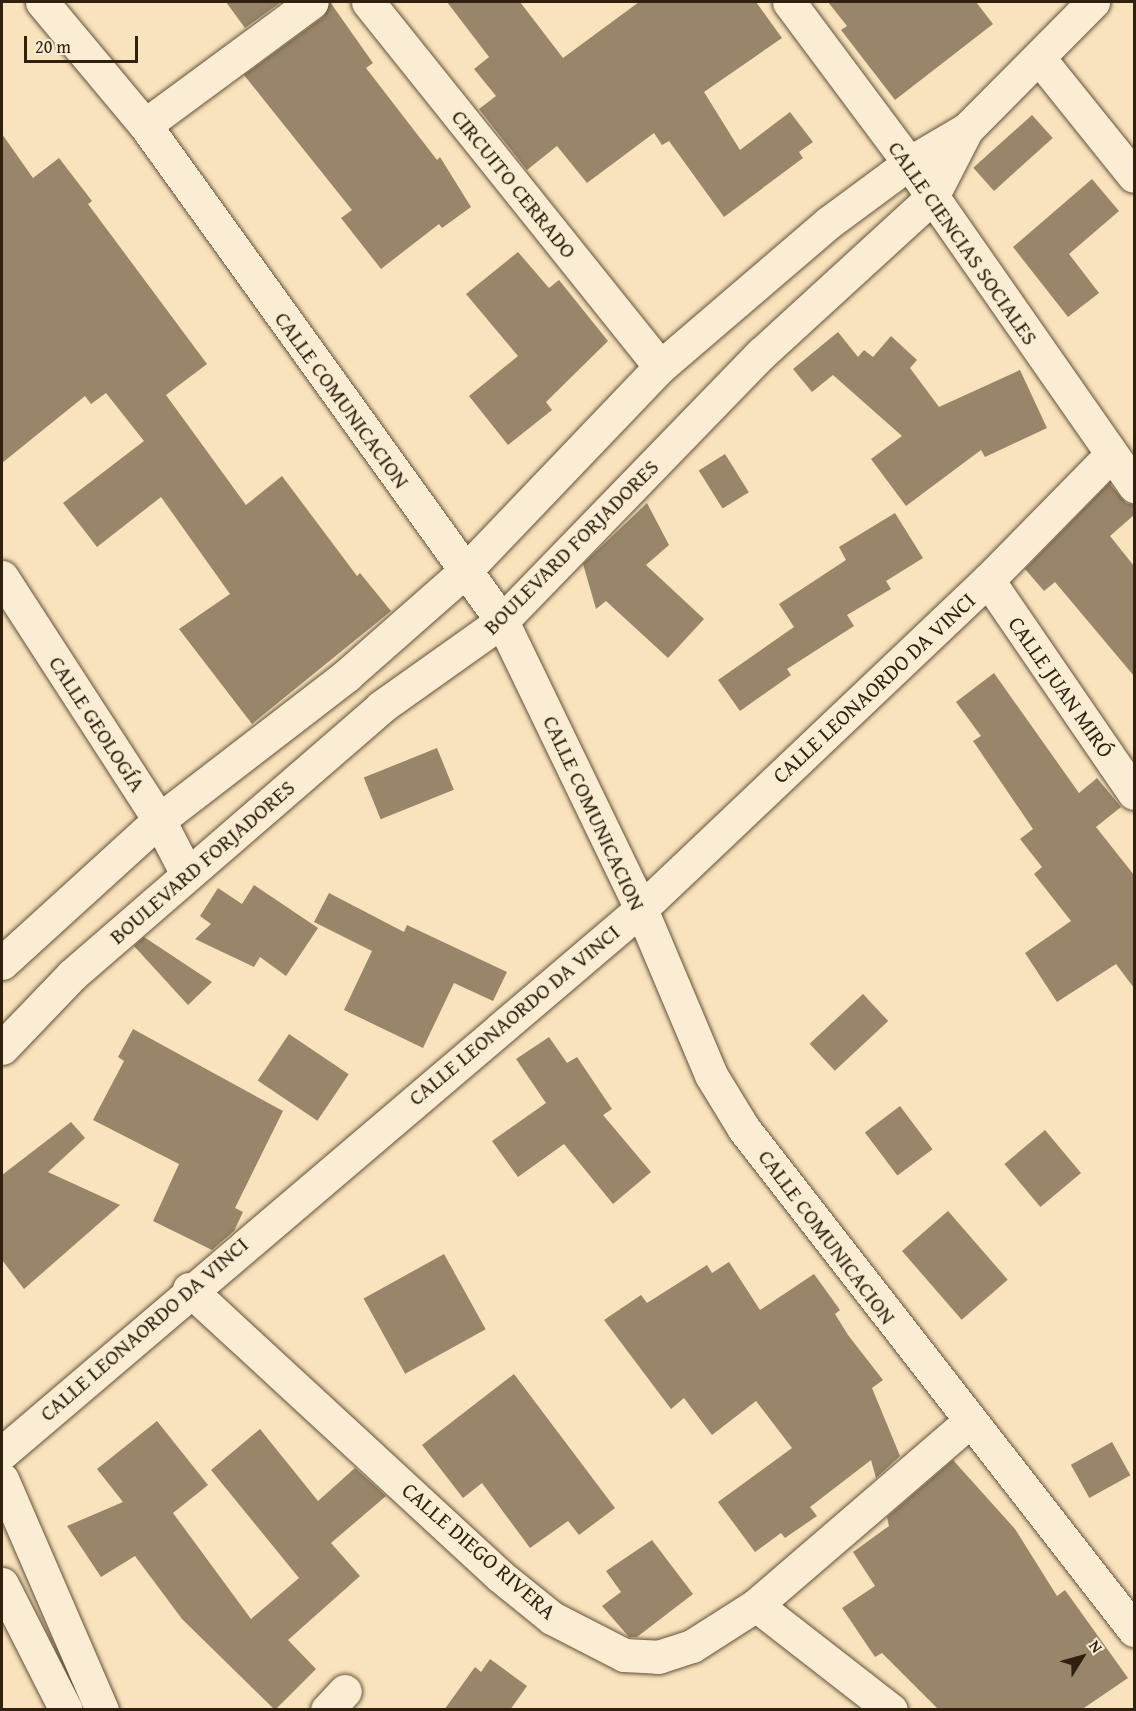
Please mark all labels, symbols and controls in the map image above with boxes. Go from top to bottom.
scale bar [27,24,141,62]
text: 20 m [35,33,71,60]
street label: CIRCUITO CERRADO [446,104,582,264]
street label: CALLE CIENCIAS SOCIALES [883,136,1043,350]
street label: CALLE COMUNICACION [269,307,415,493]
street label: BOULEVARD FORJADORES [478,454,664,640]
street label: CALLE LEONAORDO DA VINCI [767,587,981,789]
street label: CALLE JUAN MIRÓ [1003,612,1119,762]
street label: CALLE GEOLOGÍA [43,651,151,797]
street label: CALLE COMUNICACION [537,711,651,915]
street label: BOULEVARD FORJADORES [104,774,300,950]
street label: CALLE LEONAORDO DA VINCI [403,919,625,1111]
street label: CALLE COMUNICACION [753,1144,901,1330]
street label: CALLE LEONAORDO DA VINCI [34,1231,254,1427]
street label: CALLE DIEGO RIVERA [397,1477,561,1625]
north arrow [1052,1627,1112,1687]
text: N [1084,1635,1109,1658]

